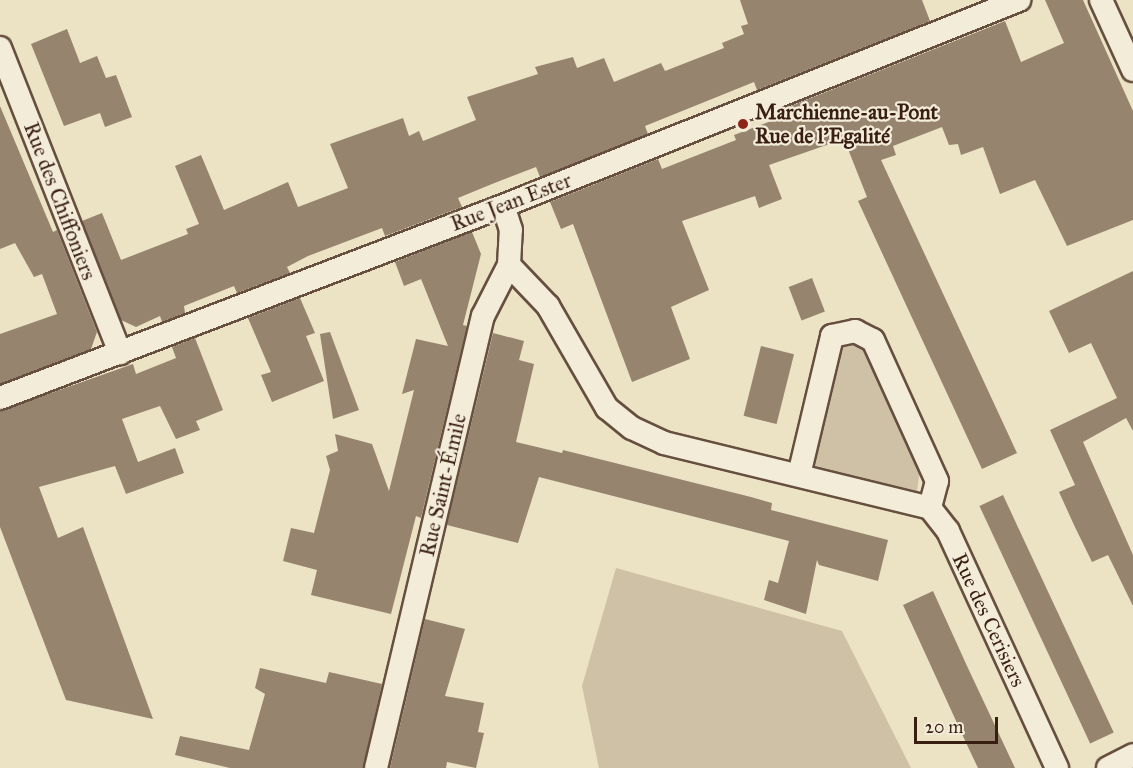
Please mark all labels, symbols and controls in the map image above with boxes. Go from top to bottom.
place label: Marchienne-au-Pont Rue de l'Egalité [755,99,938,149]
marker: Marchienne-au-Pont Rue de l'Egalité [736,117,750,131]
street label: Rue des Chiffoniers [18,119,102,283]
street label: Rue Jean Ester [447,167,575,237]
street label: Rue Saint-Émile [414,411,472,559]
street label: Rue des Cerisiers [947,549,1031,691]
scale bar [917,705,1001,743]
text: 20 m [925,716,963,738]

